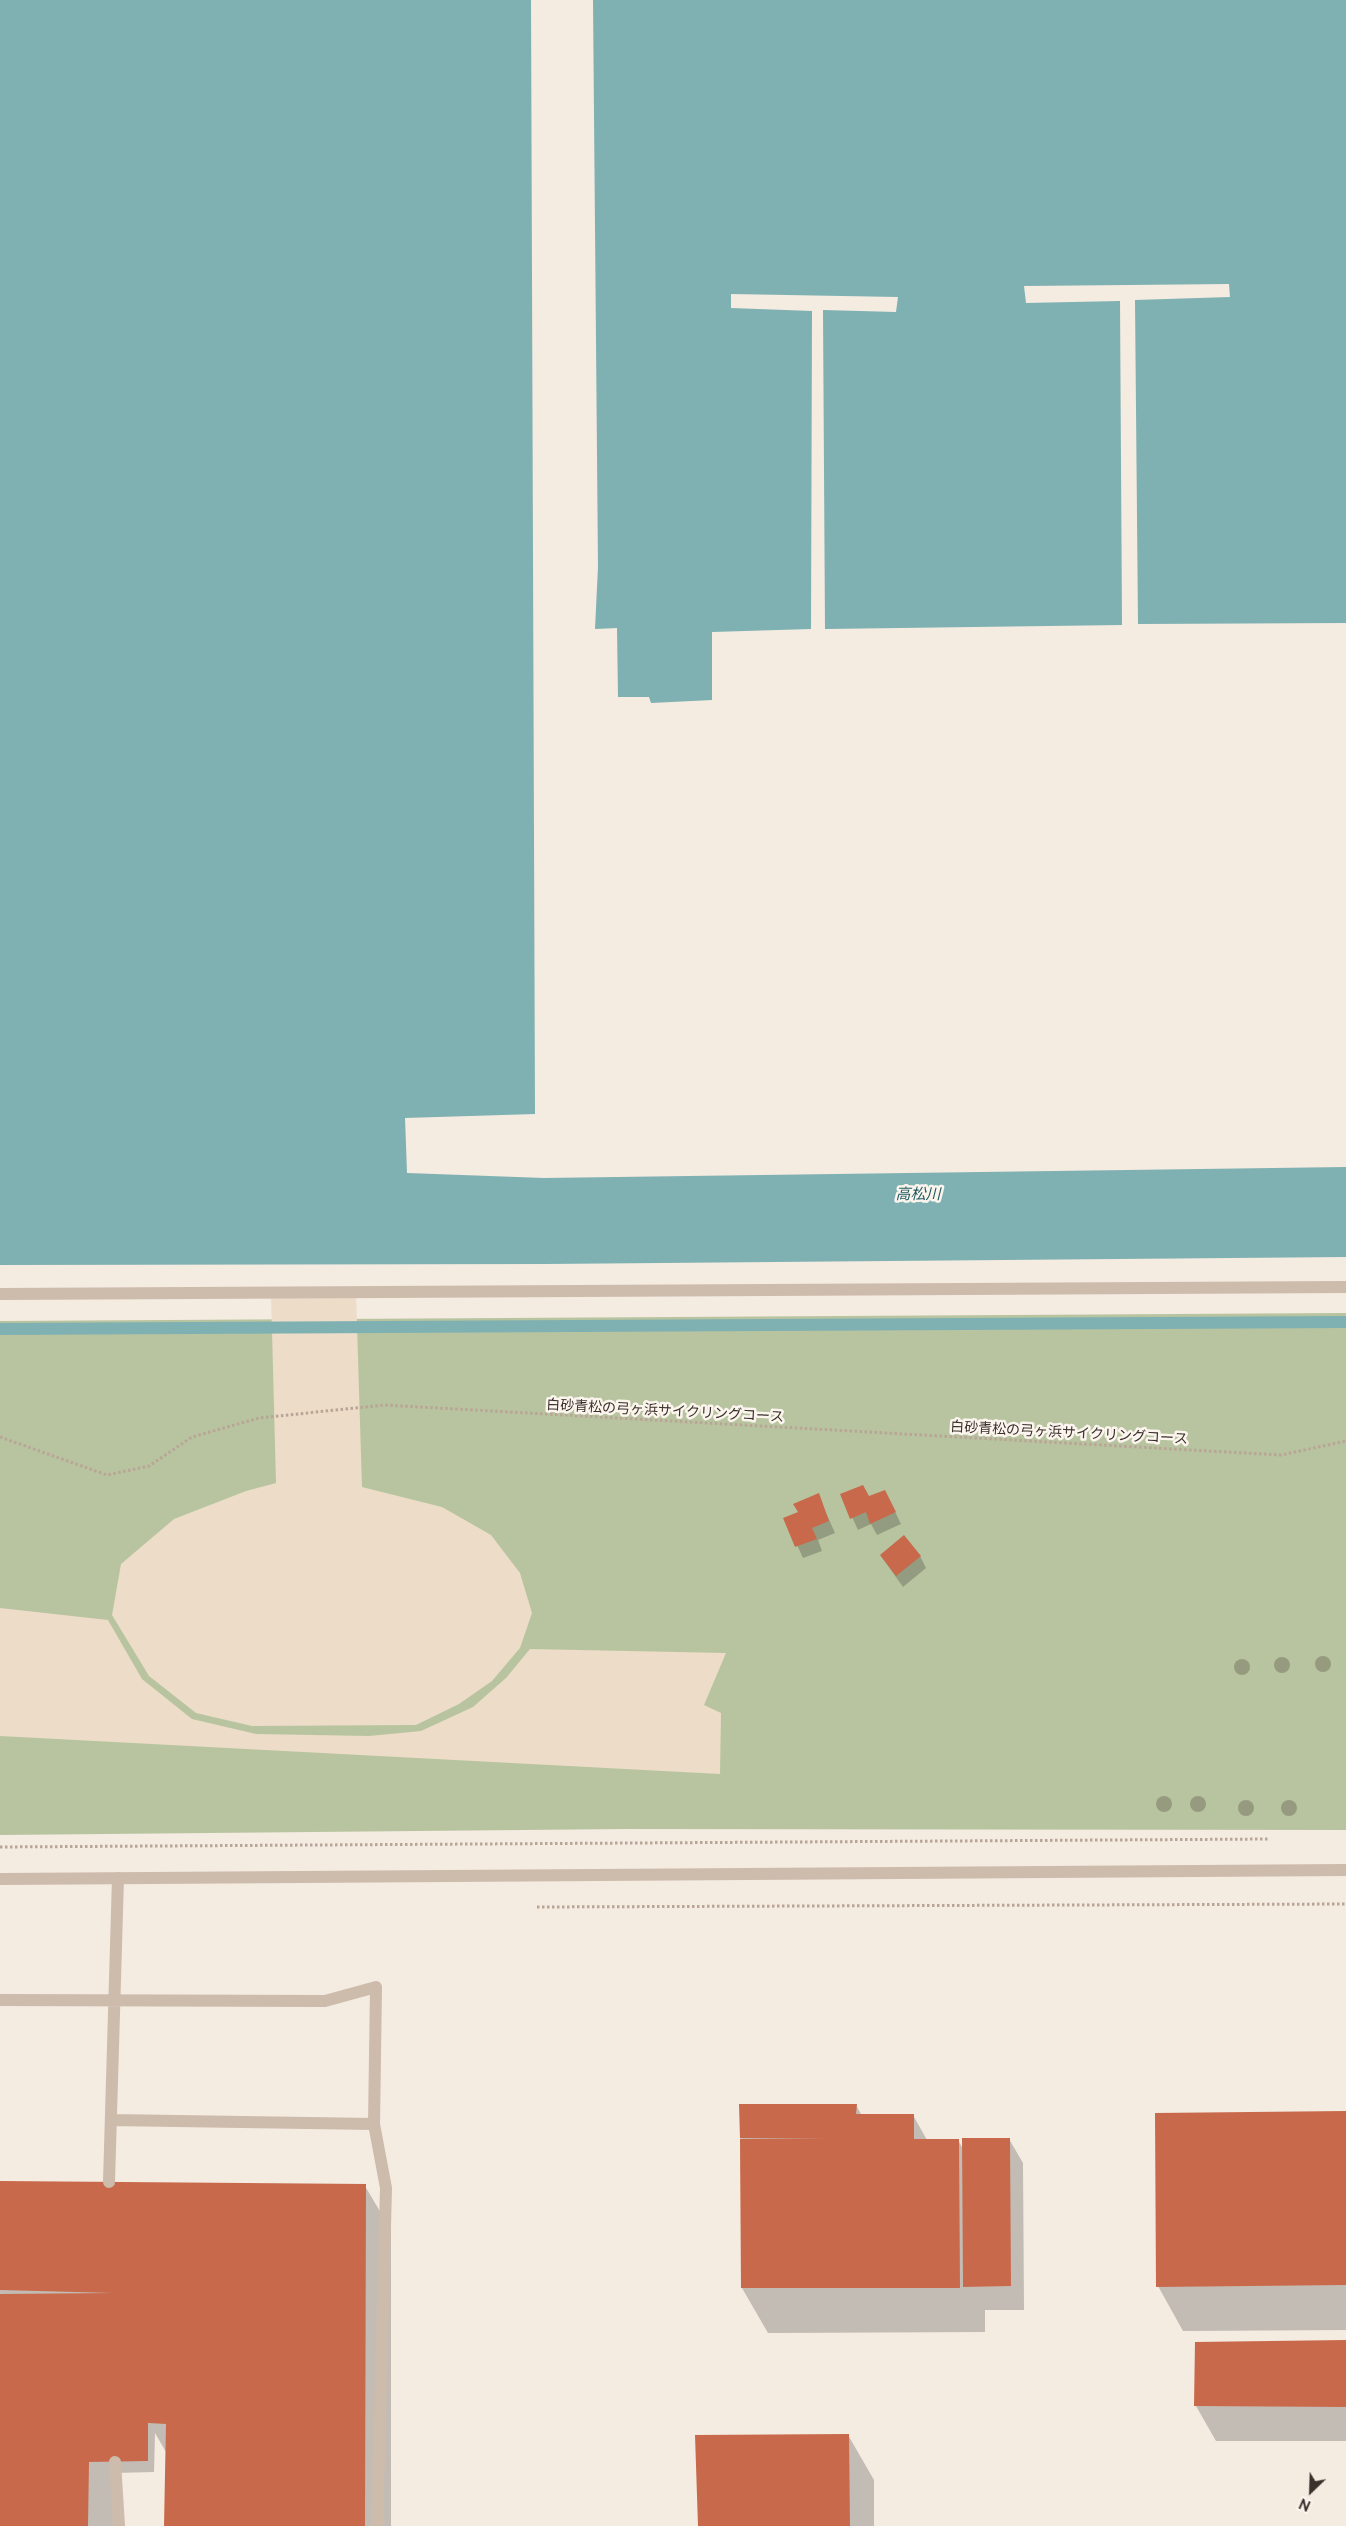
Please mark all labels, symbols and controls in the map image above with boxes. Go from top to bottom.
water label: 高松川 [896,1185,940,1203]
street label: 白砂青松の弓ヶ浜サイクリングコース [546,1396,784,1426]
street label: 白砂青松の弓ヶ浜サイクリングコース [950,1418,1188,1448]
north arrow [1286,2466,1336,2516]
text: N [1297,2495,1313,2514]

